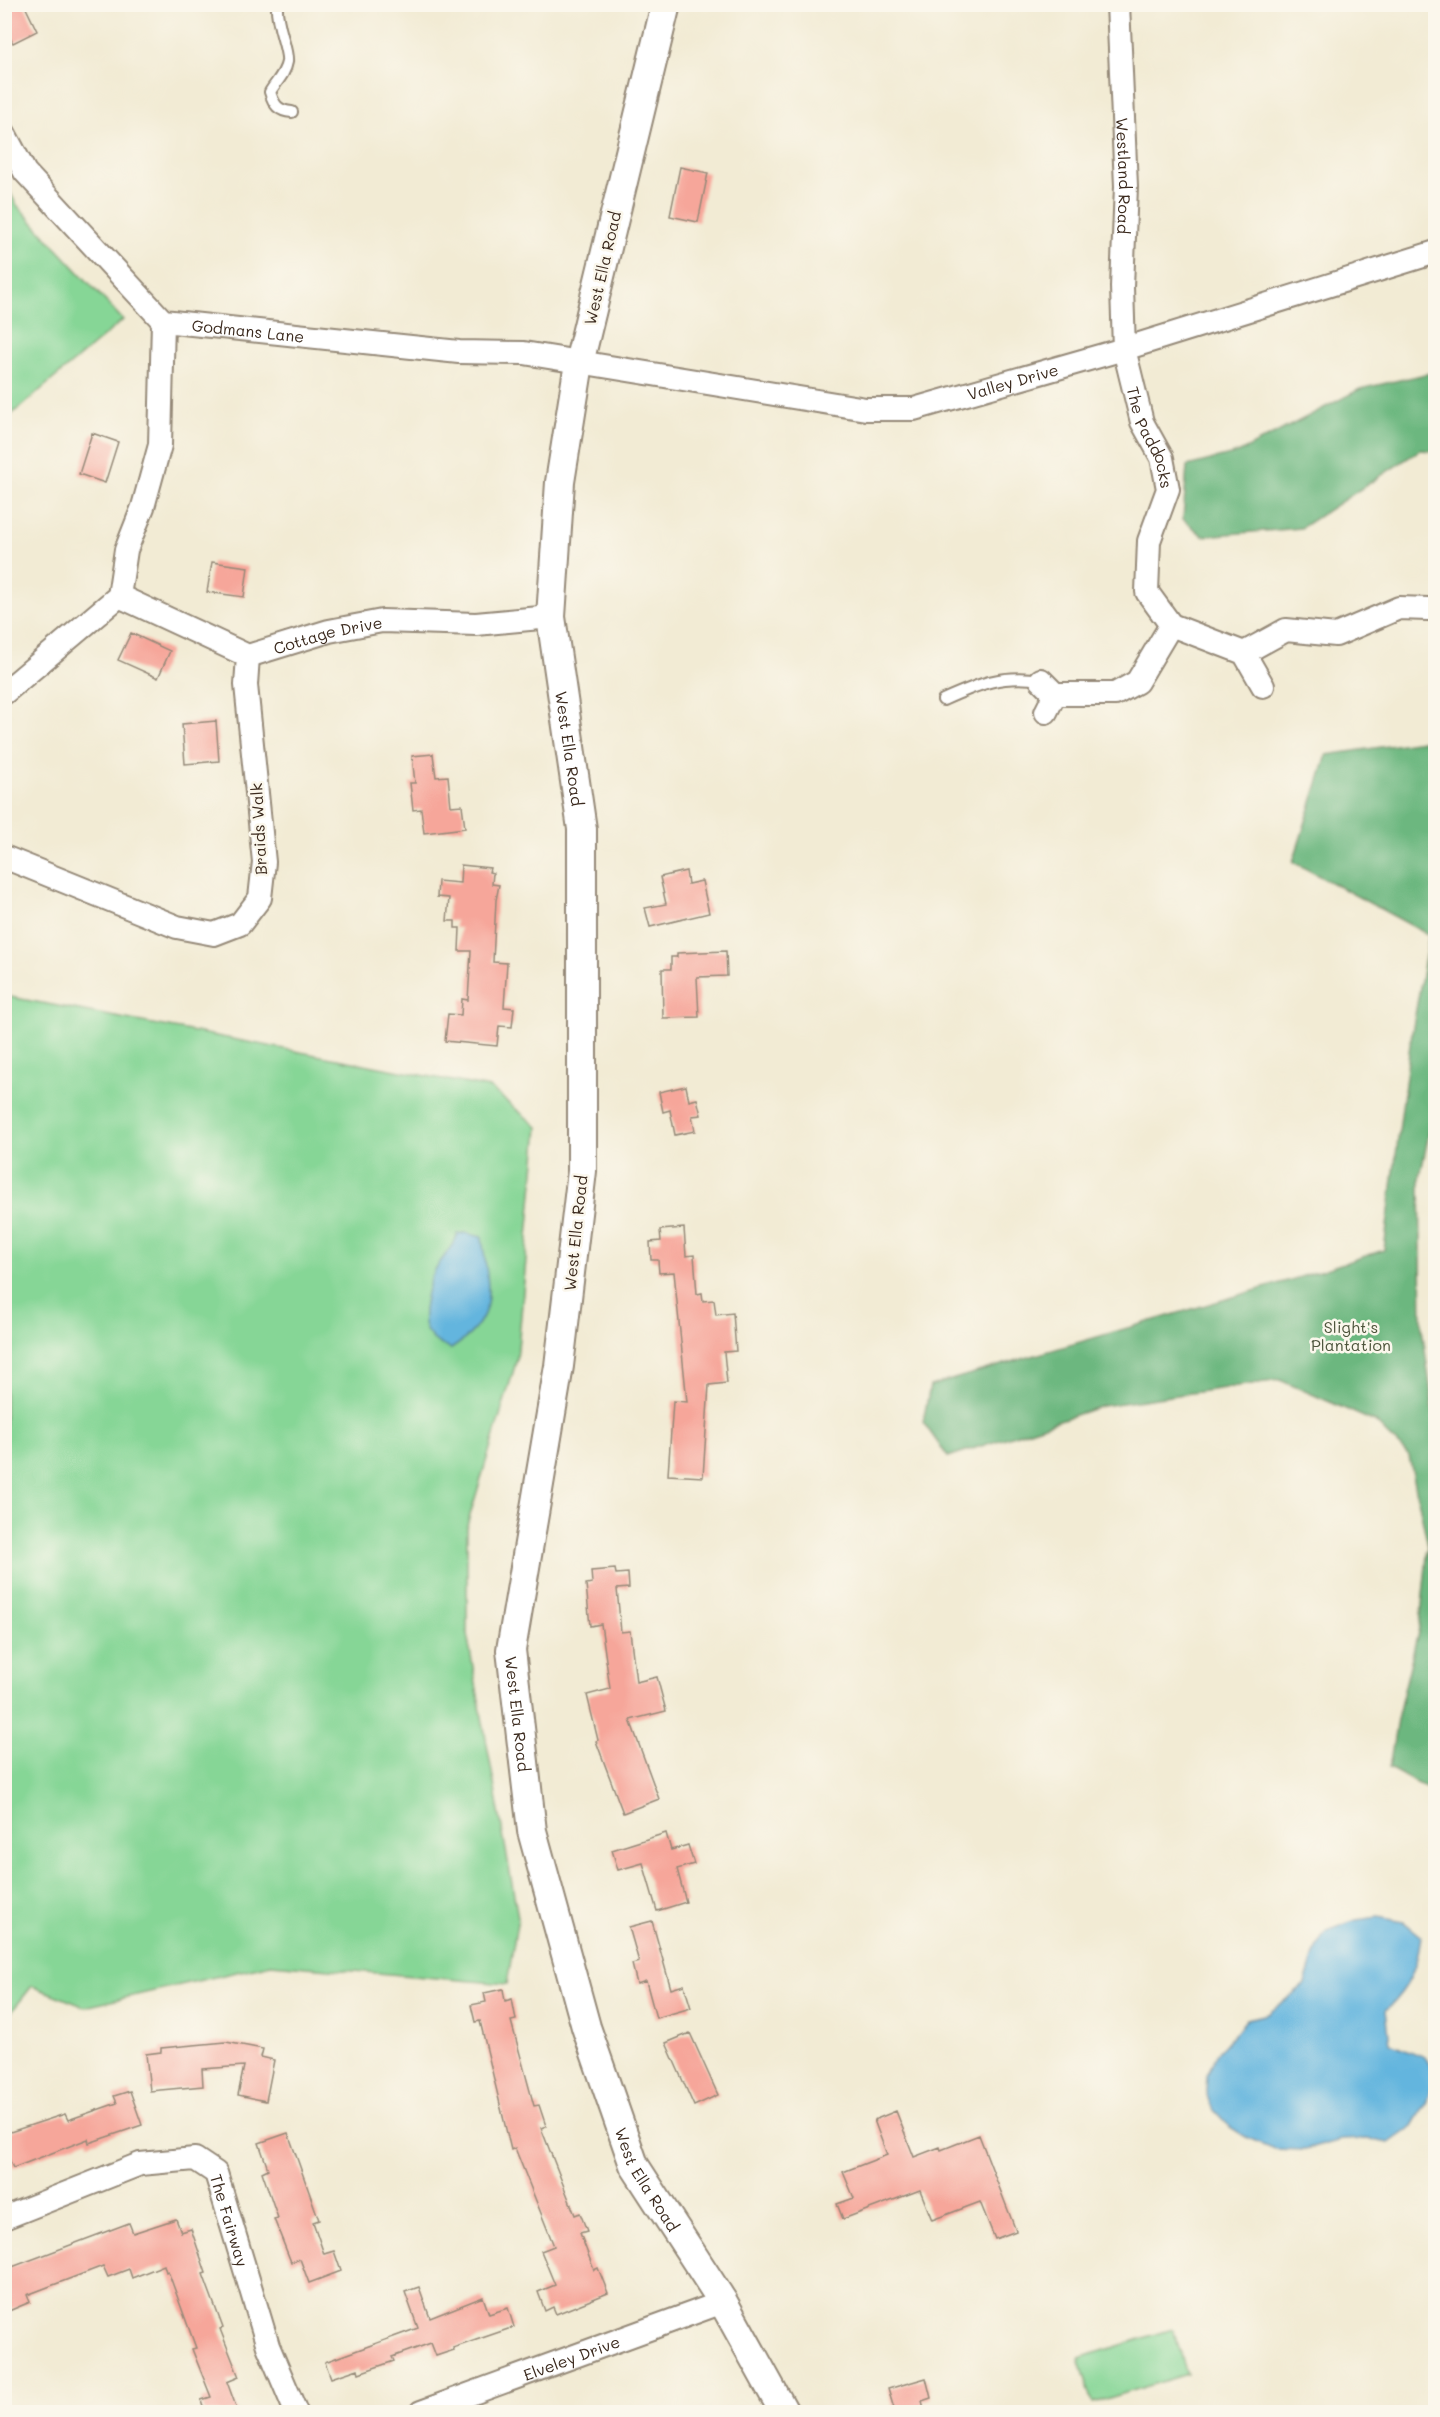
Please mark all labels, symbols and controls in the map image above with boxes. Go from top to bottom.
street label: Westland Road [1112,117,1137,235]
street label: West Ella Road [579,209,625,327]
street label: Godmans Lane [191,314,306,346]
street label: Valley Drive [964,358,1061,404]
street label: The Paddocks [1123,384,1178,490]
street label: Cottage Drive [271,611,384,658]
street label: West Ella Road [551,689,589,807]
street label: Braids Walk [245,782,271,876]
street label: West Ella Road [558,1174,592,1292]
park label: Slight's Plantation [1311,1316,1391,1355]
street label: West Ella Road [501,1655,536,1773]
street label: West Ella Road [611,2124,685,2235]
street label: The Fairway [206,2171,254,2269]
street label: Elveley Drive [520,2330,623,2384]

